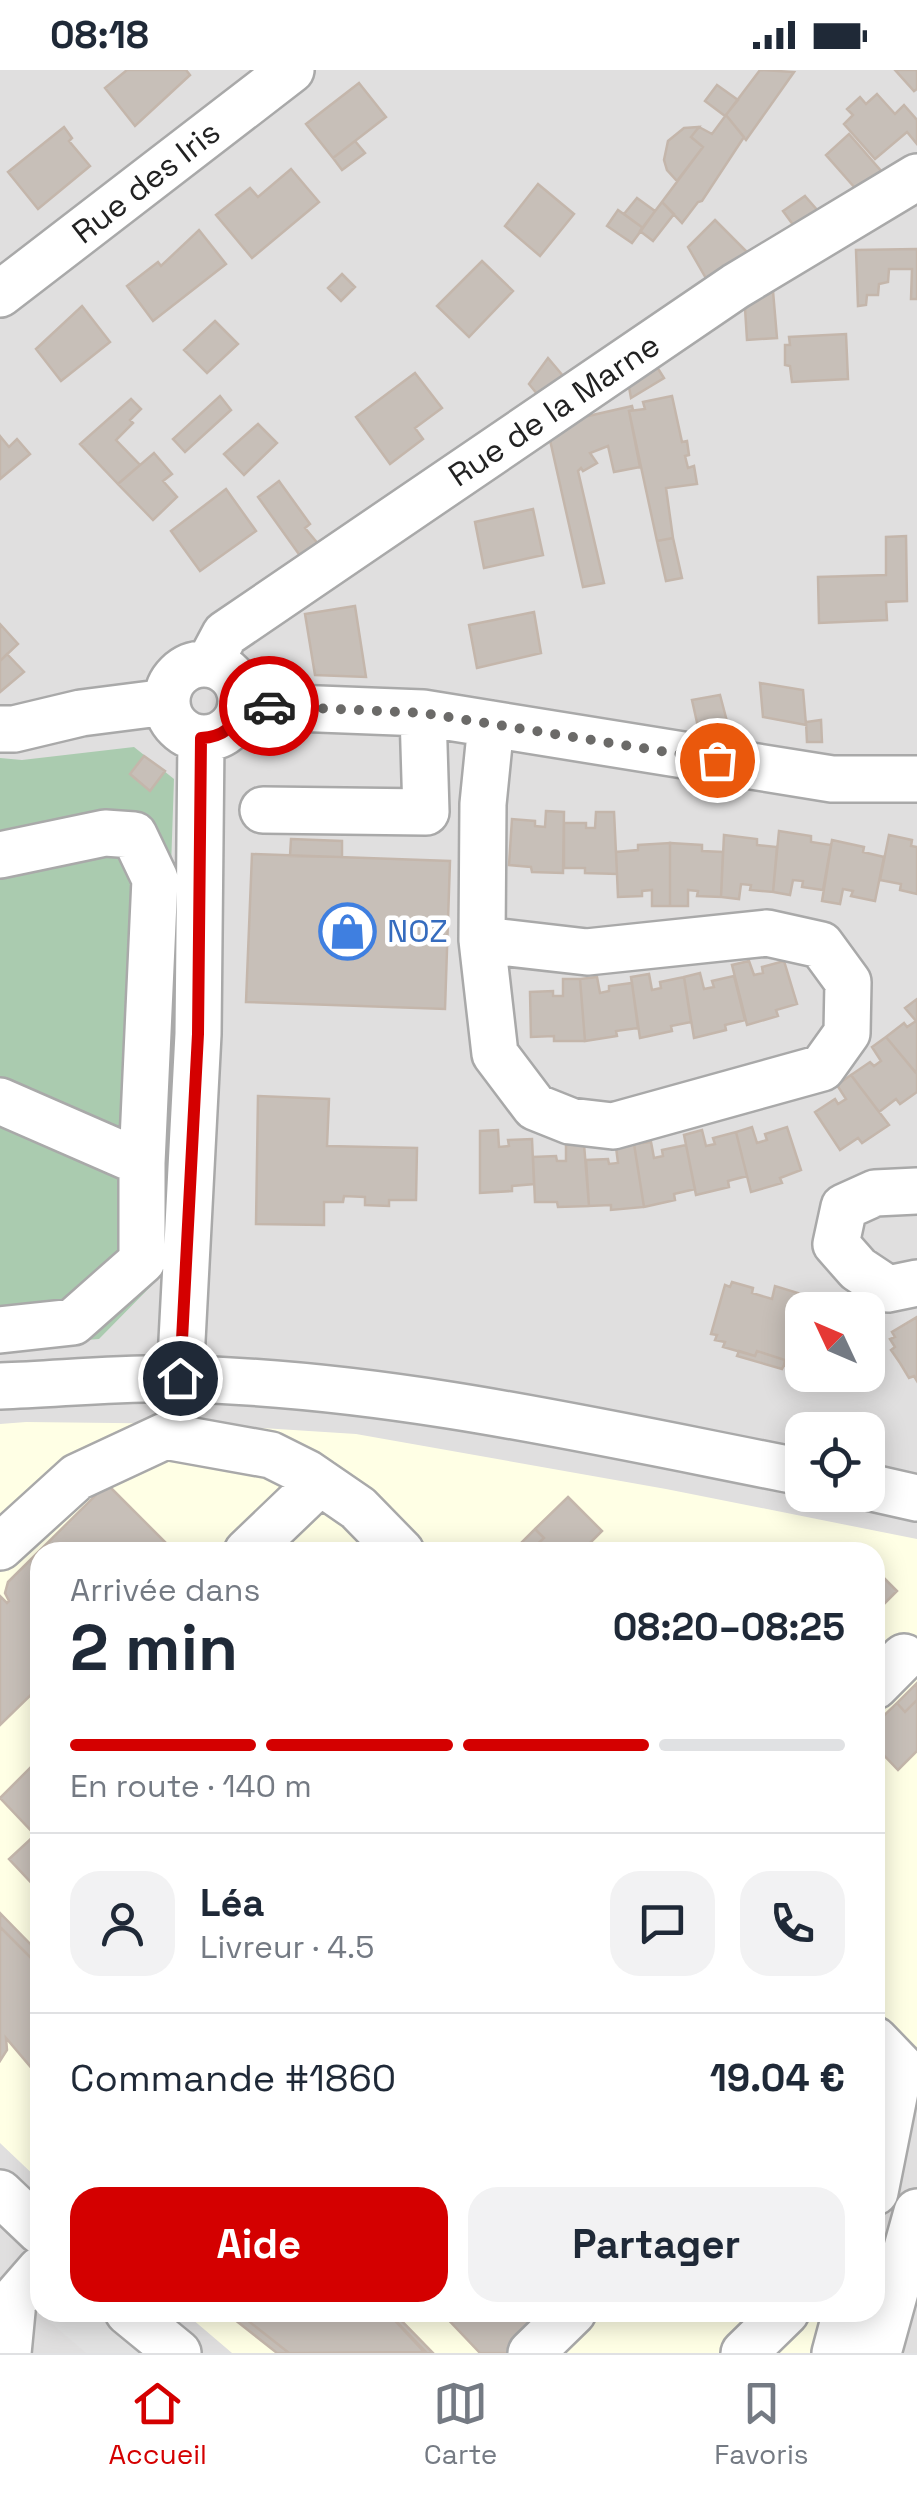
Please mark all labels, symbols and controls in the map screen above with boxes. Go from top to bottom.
text: 08:18 [50,11,149,59]
street label: Rue des Iris [64,112,228,252]
street label: Rue de la Marne [441,325,667,495]
courier [219,656,319,756]
icon: car [242,679,297,734]
pin [675,718,760,803]
icon: bag [690,733,745,788]
shop icon: NOZ [318,901,378,961]
place label: NOZ [387,911,448,951]
north arrow [785,1292,885,1392]
map controls [785,1292,885,1512]
pin [138,1336,223,1421]
icon: home [153,1351,208,1406]
button: locate [785,1412,885,1512]
text: Arrivée dans [70,1570,260,1610]
text: 08:20–08:25 [613,1603,845,1651]
text: 2 min [70,1606,238,1689]
text: En route · 140 m [70,1766,312,1806]
button: person [70,1871,175,1976]
button: chat [610,1871,715,1976]
button: phone [740,1871,845,1976]
text: Léa [200,1879,265,1927]
text: Livreur · 4.5 [200,1927,374,1967]
text: Commande #1860 [70,2054,396,2102]
text: 19.04 € [710,2054,845,2102]
button: Aide [70,2187,448,2302]
button: Partager [468,2187,845,2302]
tab: Accueil [108,2376,207,2472]
tab: Carte [424,2376,497,2472]
tab: Favoris [714,2376,809,2472]

